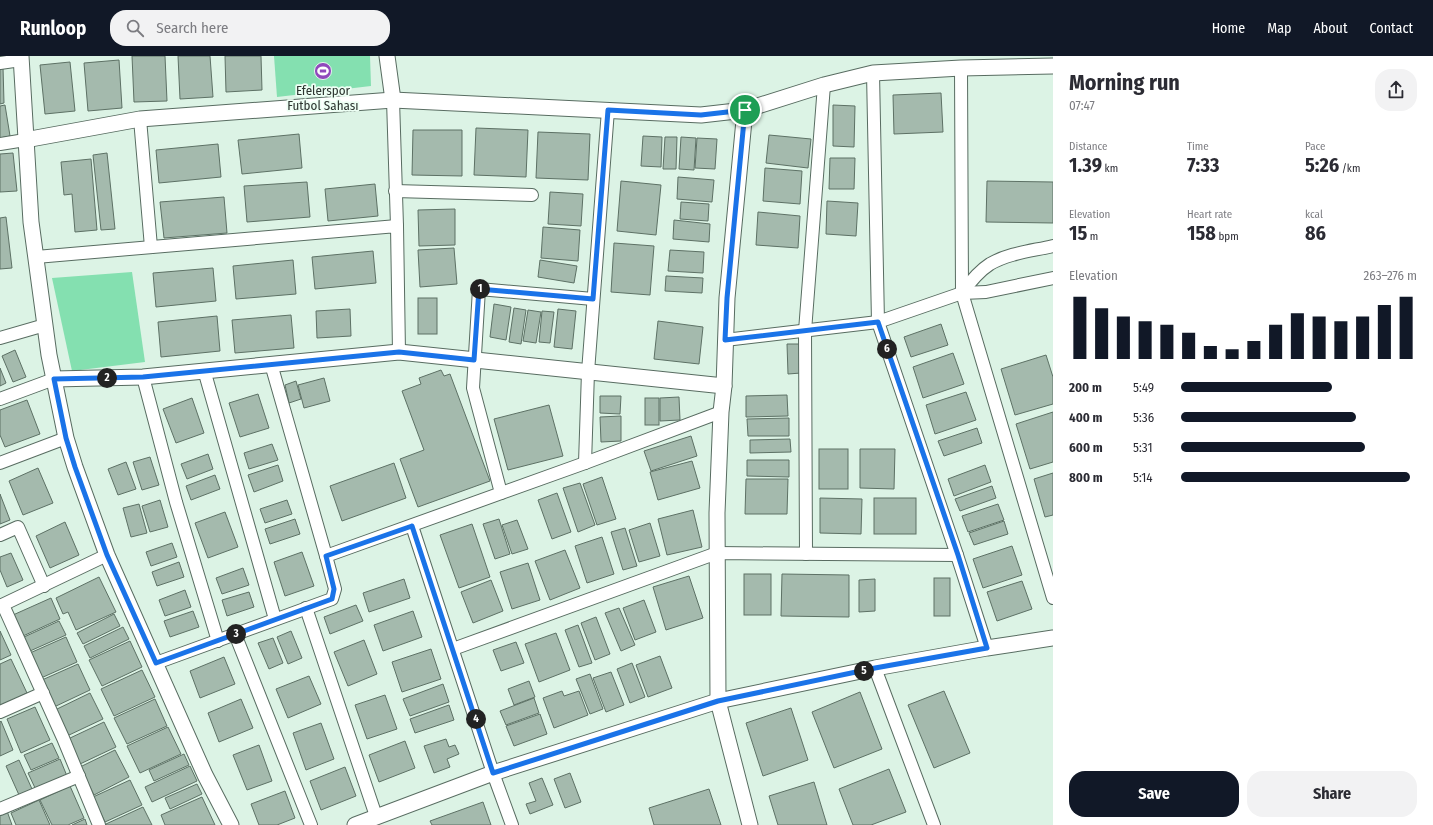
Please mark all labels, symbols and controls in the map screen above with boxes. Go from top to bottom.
search box [110,10,390,46]
text: Runloop [20,17,86,40]
icon: search [124,17,146,39]
text: Search here [156,19,228,37]
text: Home [1212,20,1245,37]
text: Map [1267,20,1291,37]
text: About [1313,20,1348,37]
text: Contact [1370,20,1413,37]
sports icon: Efelerspor Futbol Sahası [313,61,333,81]
text: Morning run [1069,69,1180,96]
button: share [1375,69,1417,111]
place label: Efelerspor Futbol Sahası [287,83,359,113]
pin [728,93,762,127]
text: 07:47 [1069,98,1095,113]
icon: arrive [734,99,756,121]
text: Distance [1069,140,1108,153]
text: Time [1187,140,1209,153]
text: Pace [1305,140,1326,153]
text: 1.39 [1069,153,1102,177]
text: 7:33 [1187,153,1219,177]
text: 5:26 [1305,153,1339,177]
text: km [1102,162,1118,175]
text: /km [1339,162,1360,175]
text: Elevation [1069,208,1110,221]
text: Heart rate [1187,208,1232,221]
text: kcal [1305,208,1323,221]
text: 15 [1069,221,1087,245]
text: 158 [1187,221,1216,245]
text: 86 [1305,221,1326,245]
text: m [1087,230,1098,243]
text: bpm [1216,230,1239,243]
text: Elevation [1069,268,1118,283]
text: 263–276 m [1364,268,1417,283]
pin: 1 [470,279,490,299]
text: 1 [478,282,482,295]
pin: 6 [877,339,897,359]
text: 6 [884,342,890,355]
pin: 2 [97,368,117,388]
text: 2 [104,371,110,384]
text: 200 m [1069,380,1102,395]
text: 5:49 [1133,380,1154,395]
text: 400 m [1069,410,1103,425]
text: 5:36 [1133,410,1154,425]
text: 600 m [1069,440,1103,455]
text: 5:31 [1133,440,1152,455]
text: 800 m [1069,470,1103,485]
text: 5:14 [1133,470,1153,485]
pin: 3 [226,624,246,644]
text: 3 [233,627,239,640]
pin: 5 [854,661,874,681]
text: 5 [861,664,867,677]
pin: 4 [466,709,486,729]
text: 4 [473,712,479,725]
button: Save [1069,771,1239,817]
button: Share [1247,771,1417,817]

